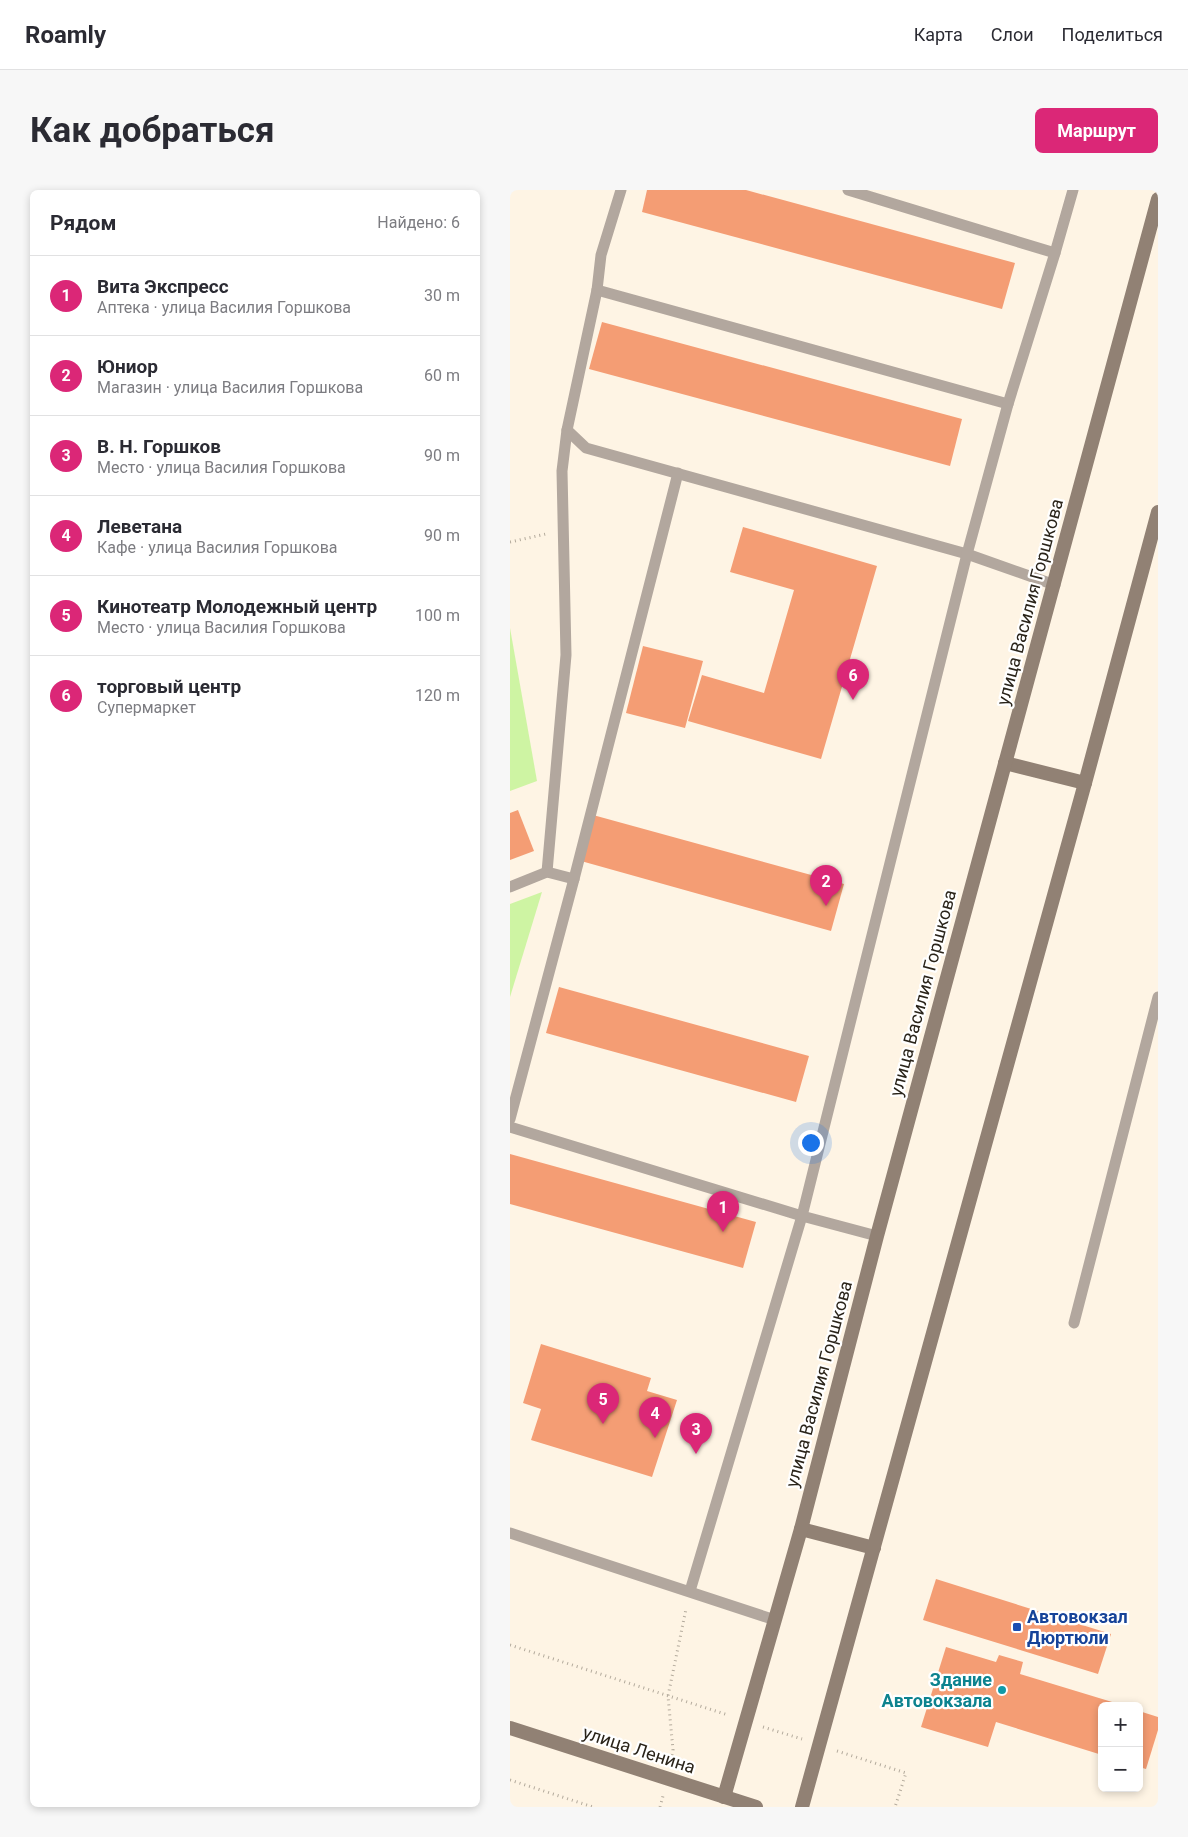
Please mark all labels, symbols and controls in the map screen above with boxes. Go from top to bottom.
text: Roamly [25,21,106,49]
text: Карта [914,24,963,45]
text: Слои [991,24,1034,45]
text: Поделиться [1062,24,1163,45]
button: Маршрут [1035,108,1158,153]
text: Как добраться [30,110,275,151]
text: Рядом [50,211,116,235]
text: Найдено: 6 [377,213,460,232]
text: Вита Экспресс [97,275,229,298]
text: 1 [61,286,71,305]
text: 30 m [424,286,460,305]
text: Аптека · улица Василия Горшкова [97,298,351,317]
text: Юниор [97,355,158,378]
text: 2 [61,366,71,385]
text: 60 m [424,366,460,385]
text: Магазин · улица Василия Горшкова [97,378,363,397]
text: В. Н. Горшков [97,435,221,458]
text: 3 [61,446,71,465]
text: 90 m [424,446,460,465]
text: Место · улица Василия Горшкова [97,458,346,477]
street label: улица Василия Горшкова [992,496,1067,707]
text: Леветана [97,515,182,538]
text: 4 [61,526,71,545]
text: 90 m [424,526,460,545]
text: Кафе · улица Василия Горшкова [97,538,338,557]
text: Кинотеатр Молодежный центр [97,595,377,618]
text: 5 [61,606,71,625]
text: 100 m [415,606,460,625]
text: Место · улица Василия Горшкова [97,618,346,637]
pin: 6 [837,659,869,700]
text: торговый центр [97,675,241,698]
text: 6 [61,686,71,705]
text: 120 m [415,686,460,705]
text: Супермаркет [97,698,196,717]
pin: 2 [810,865,842,906]
street label: улица Василия Горшкова [885,887,960,1098]
your location [798,1130,824,1156]
pin: 1 [707,1191,739,1232]
street label: улица Василия Горшкова [781,1278,856,1489]
pin: 5 [587,1383,619,1424]
pin: 4 [639,1397,671,1438]
pin: 3 [680,1413,712,1454]
place label: Автовокзал Дюртюли [1027,1606,1128,1648]
marker: Автовокзал Дюртюли [1011,1621,1023,1633]
place label: Здание Автовокзала [882,1669,992,1711]
marker: Здание Автовокзала [996,1684,1008,1696]
map controls [1098,1702,1143,1792]
button: + [1098,1702,1143,1747]
street label: улица Ленина [580,1721,698,1778]
button: − [1098,1747,1143,1792]

